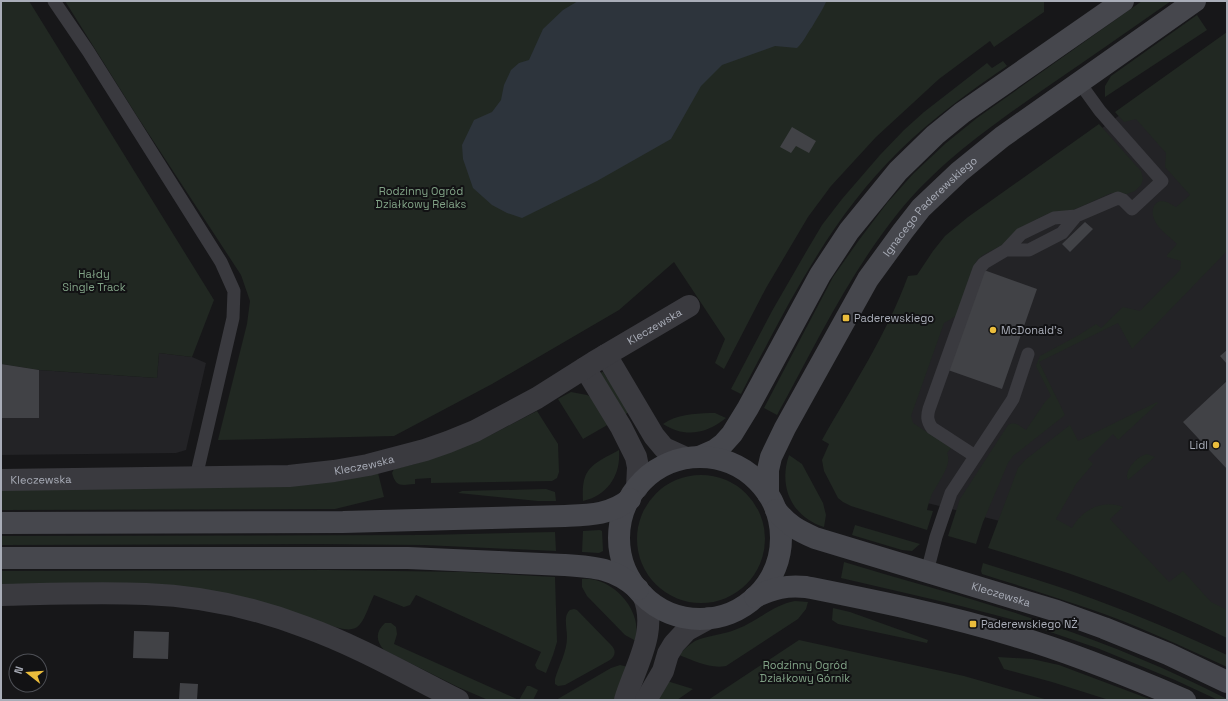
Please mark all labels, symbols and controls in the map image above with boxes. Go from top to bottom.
street label: Ignacego Paderewskiego [880,153,980,259]
park label: Rodzinny Ogród Działkowy Relaks [376,184,467,211]
park label: Hałdy Single Track [62,267,126,294]
street label: Kleczewska [625,305,685,348]
place label: Paderewskiego [854,311,934,325]
marker: Paderewskiego [841,313,851,323]
place label: McDonald's [1001,323,1063,337]
marker: McDonald's [988,325,998,335]
place label: Lidl [1190,438,1208,452]
marker: Lidl [1211,440,1221,450]
street label: Kleczewska [333,451,396,478]
street label: Kleczewska [10,472,72,487]
street label: Kleczewska [970,579,1033,610]
place label: Paderewskiego NŻ [981,617,1078,631]
marker: Paderewskiego NŻ [968,619,978,629]
north arrow [8,653,48,693]
park label: Rodzinny Ogród Działkowy Górnik [760,658,850,685]
text: N [11,665,26,676]

